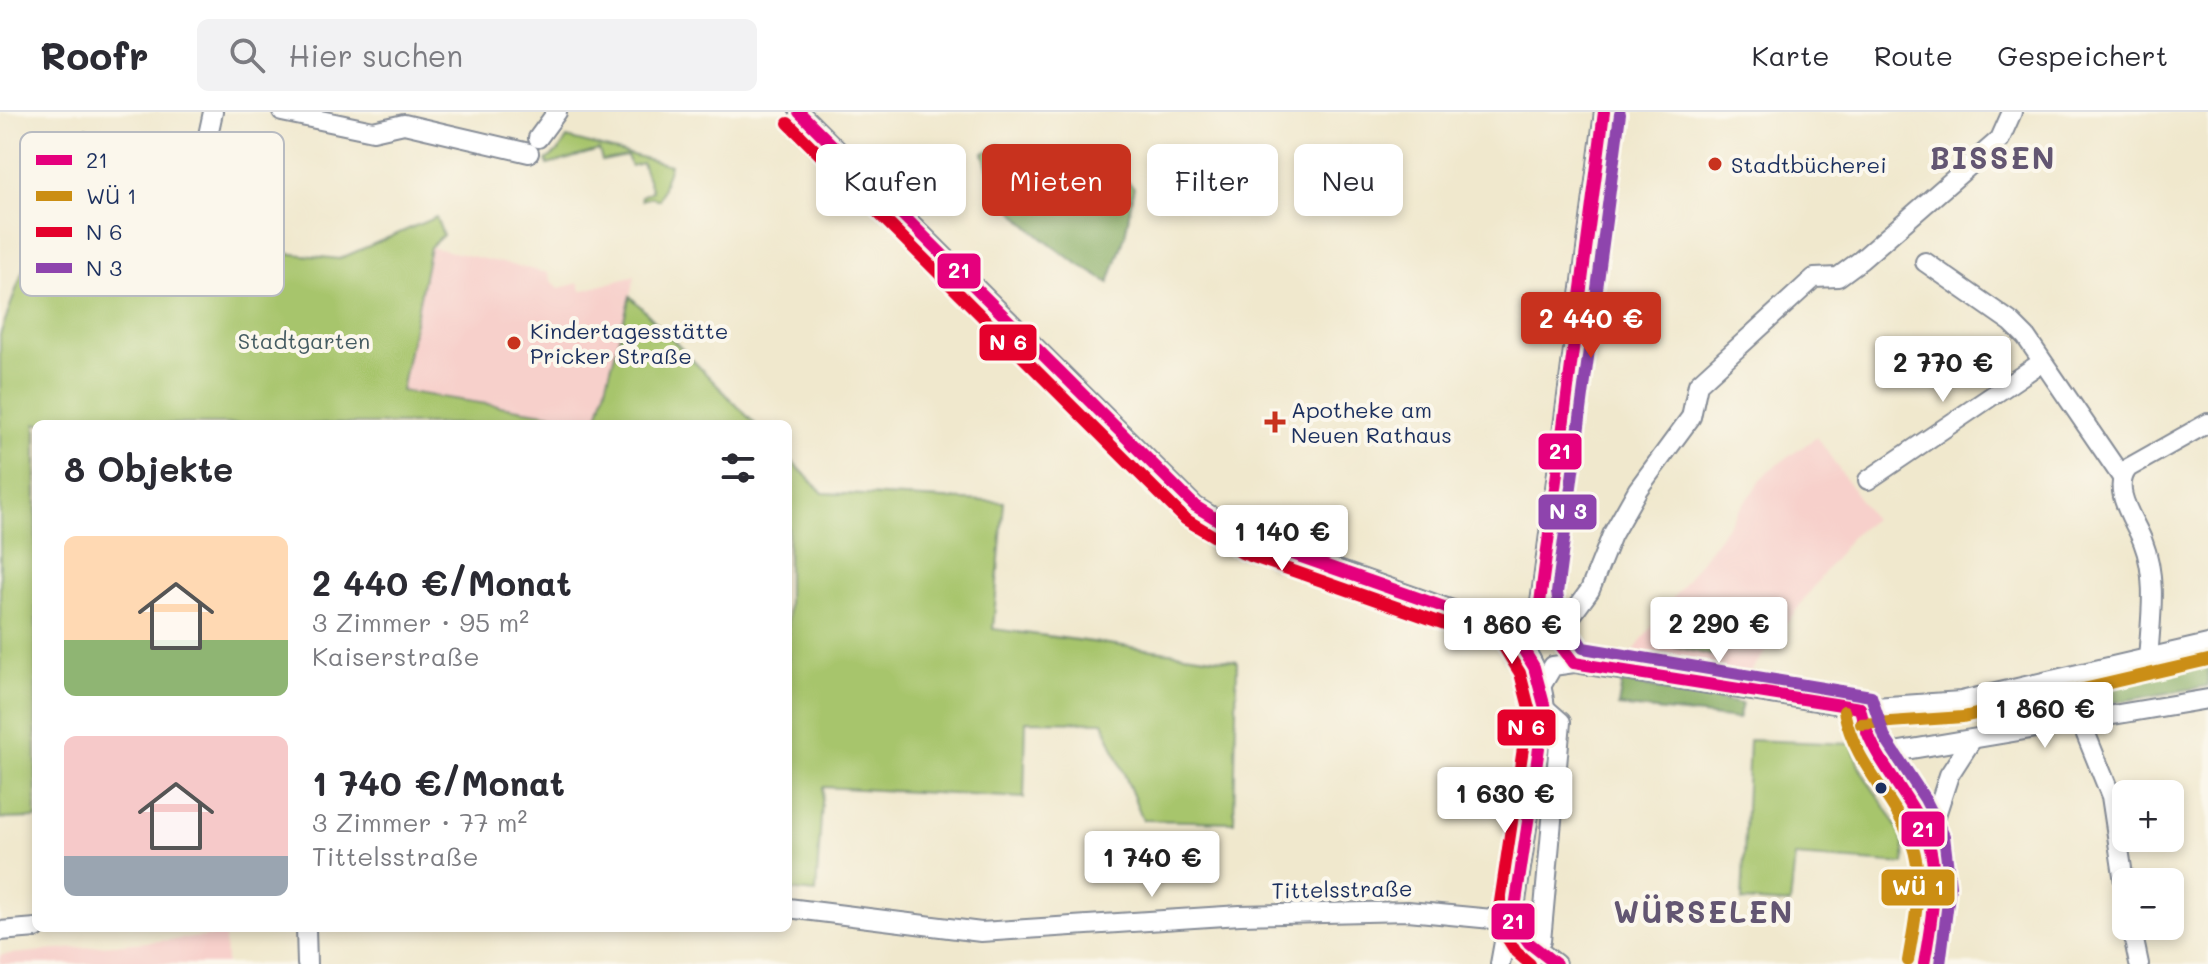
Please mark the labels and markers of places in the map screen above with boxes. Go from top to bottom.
place label: Stadtbücherei [1731,150,1887,179]
marker: Stadtbücherei [1706,155,1724,173]
pin: 2 440 € [1517,292,1665,360]
place label: Kindertagesstätte Pricker Straße [530,316,728,370]
marker: Kindertagesstätte Pricker Straße [505,334,523,352]
pin: 2 770 € [1869,336,2017,404]
place label: Apotheke am Neuen Rathaus [1291,395,1452,449]
marker: Apotheke am Neuen Rathaus [1266,413,1284,431]
pin: 1 140 € [1208,505,1356,573]
pin: 2 290 € [1645,597,1793,665]
pin: 1 860 € [1438,598,1586,666]
pin: 1 860 € [1971,682,2119,750]
pin: 1 630 € [1431,767,1579,835]
unlabelled marker [1873,780,1889,796]
pin: 1 740 € [1078,831,1226,899]

